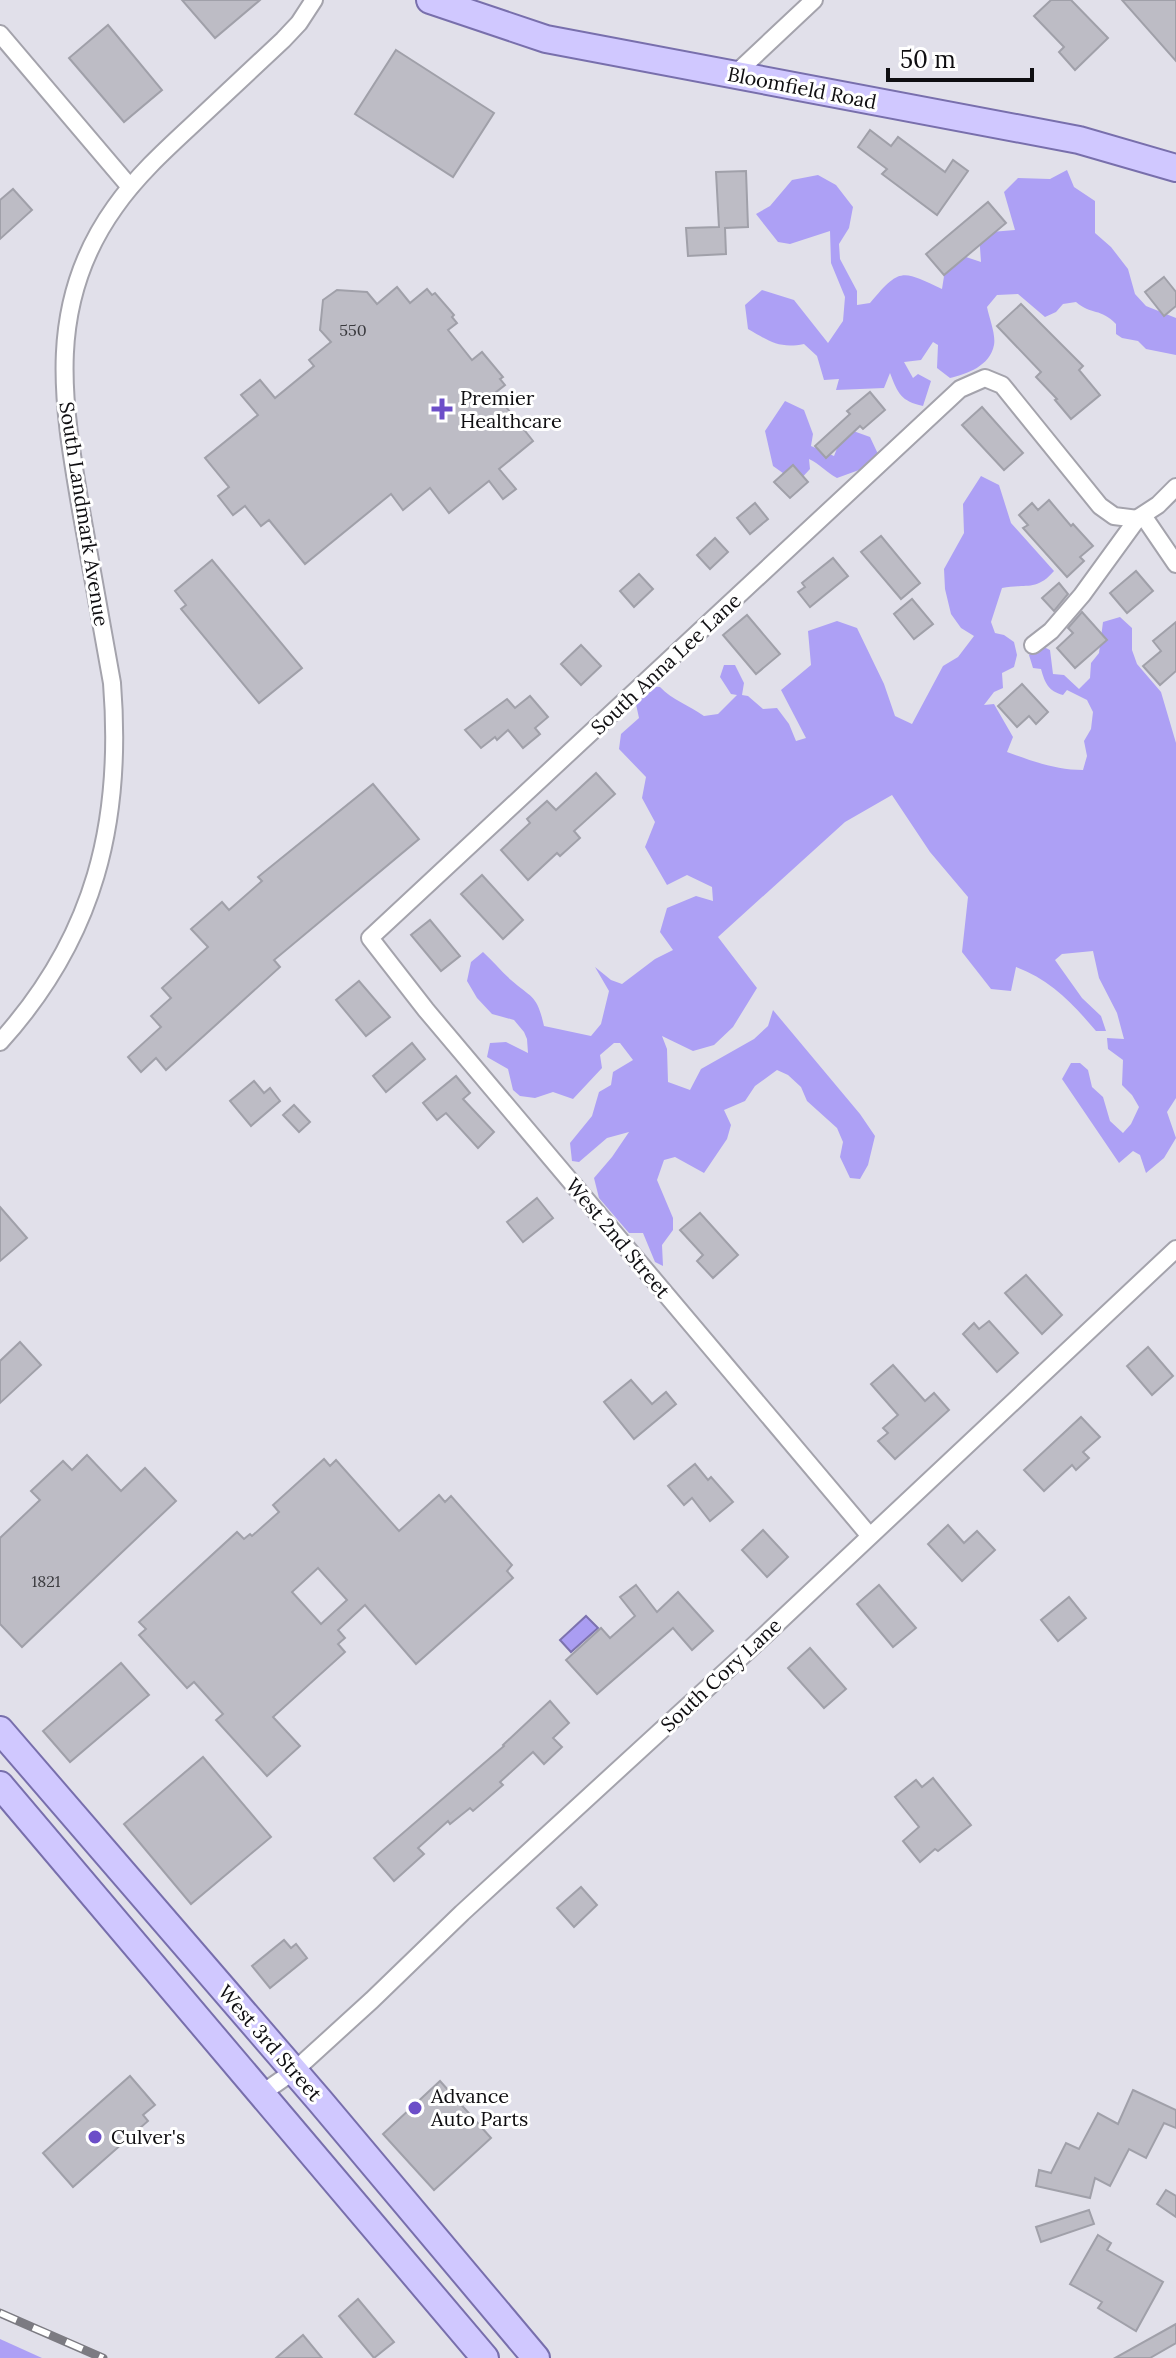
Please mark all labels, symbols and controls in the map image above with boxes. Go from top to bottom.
scale bar [888,32,1032,82]
text: 50 m [900,44,956,75]
street label: Bloomfield Road [725,61,879,114]
house number: 550 [339,320,367,340]
place label: Premier Healthcare [460,385,562,433]
marker: Premier Healthcare [431,398,453,420]
street label: South Landmark Avenue [54,400,115,628]
street label: South Anna Lee Lane [585,588,746,740]
street label: West 2nd Street [561,1173,676,1303]
house number: 1821 [31,1571,61,1591]
street label: South Cory Lane [655,1612,786,1737]
street label: West 3rd Street [213,1979,328,2106]
place label: Advance Auto Parts [430,2083,528,2131]
marker: Advance Auto Parts [406,2099,424,2117]
place label: Culver's [111,2124,185,2149]
marker: Culver's [86,2128,104,2146]

